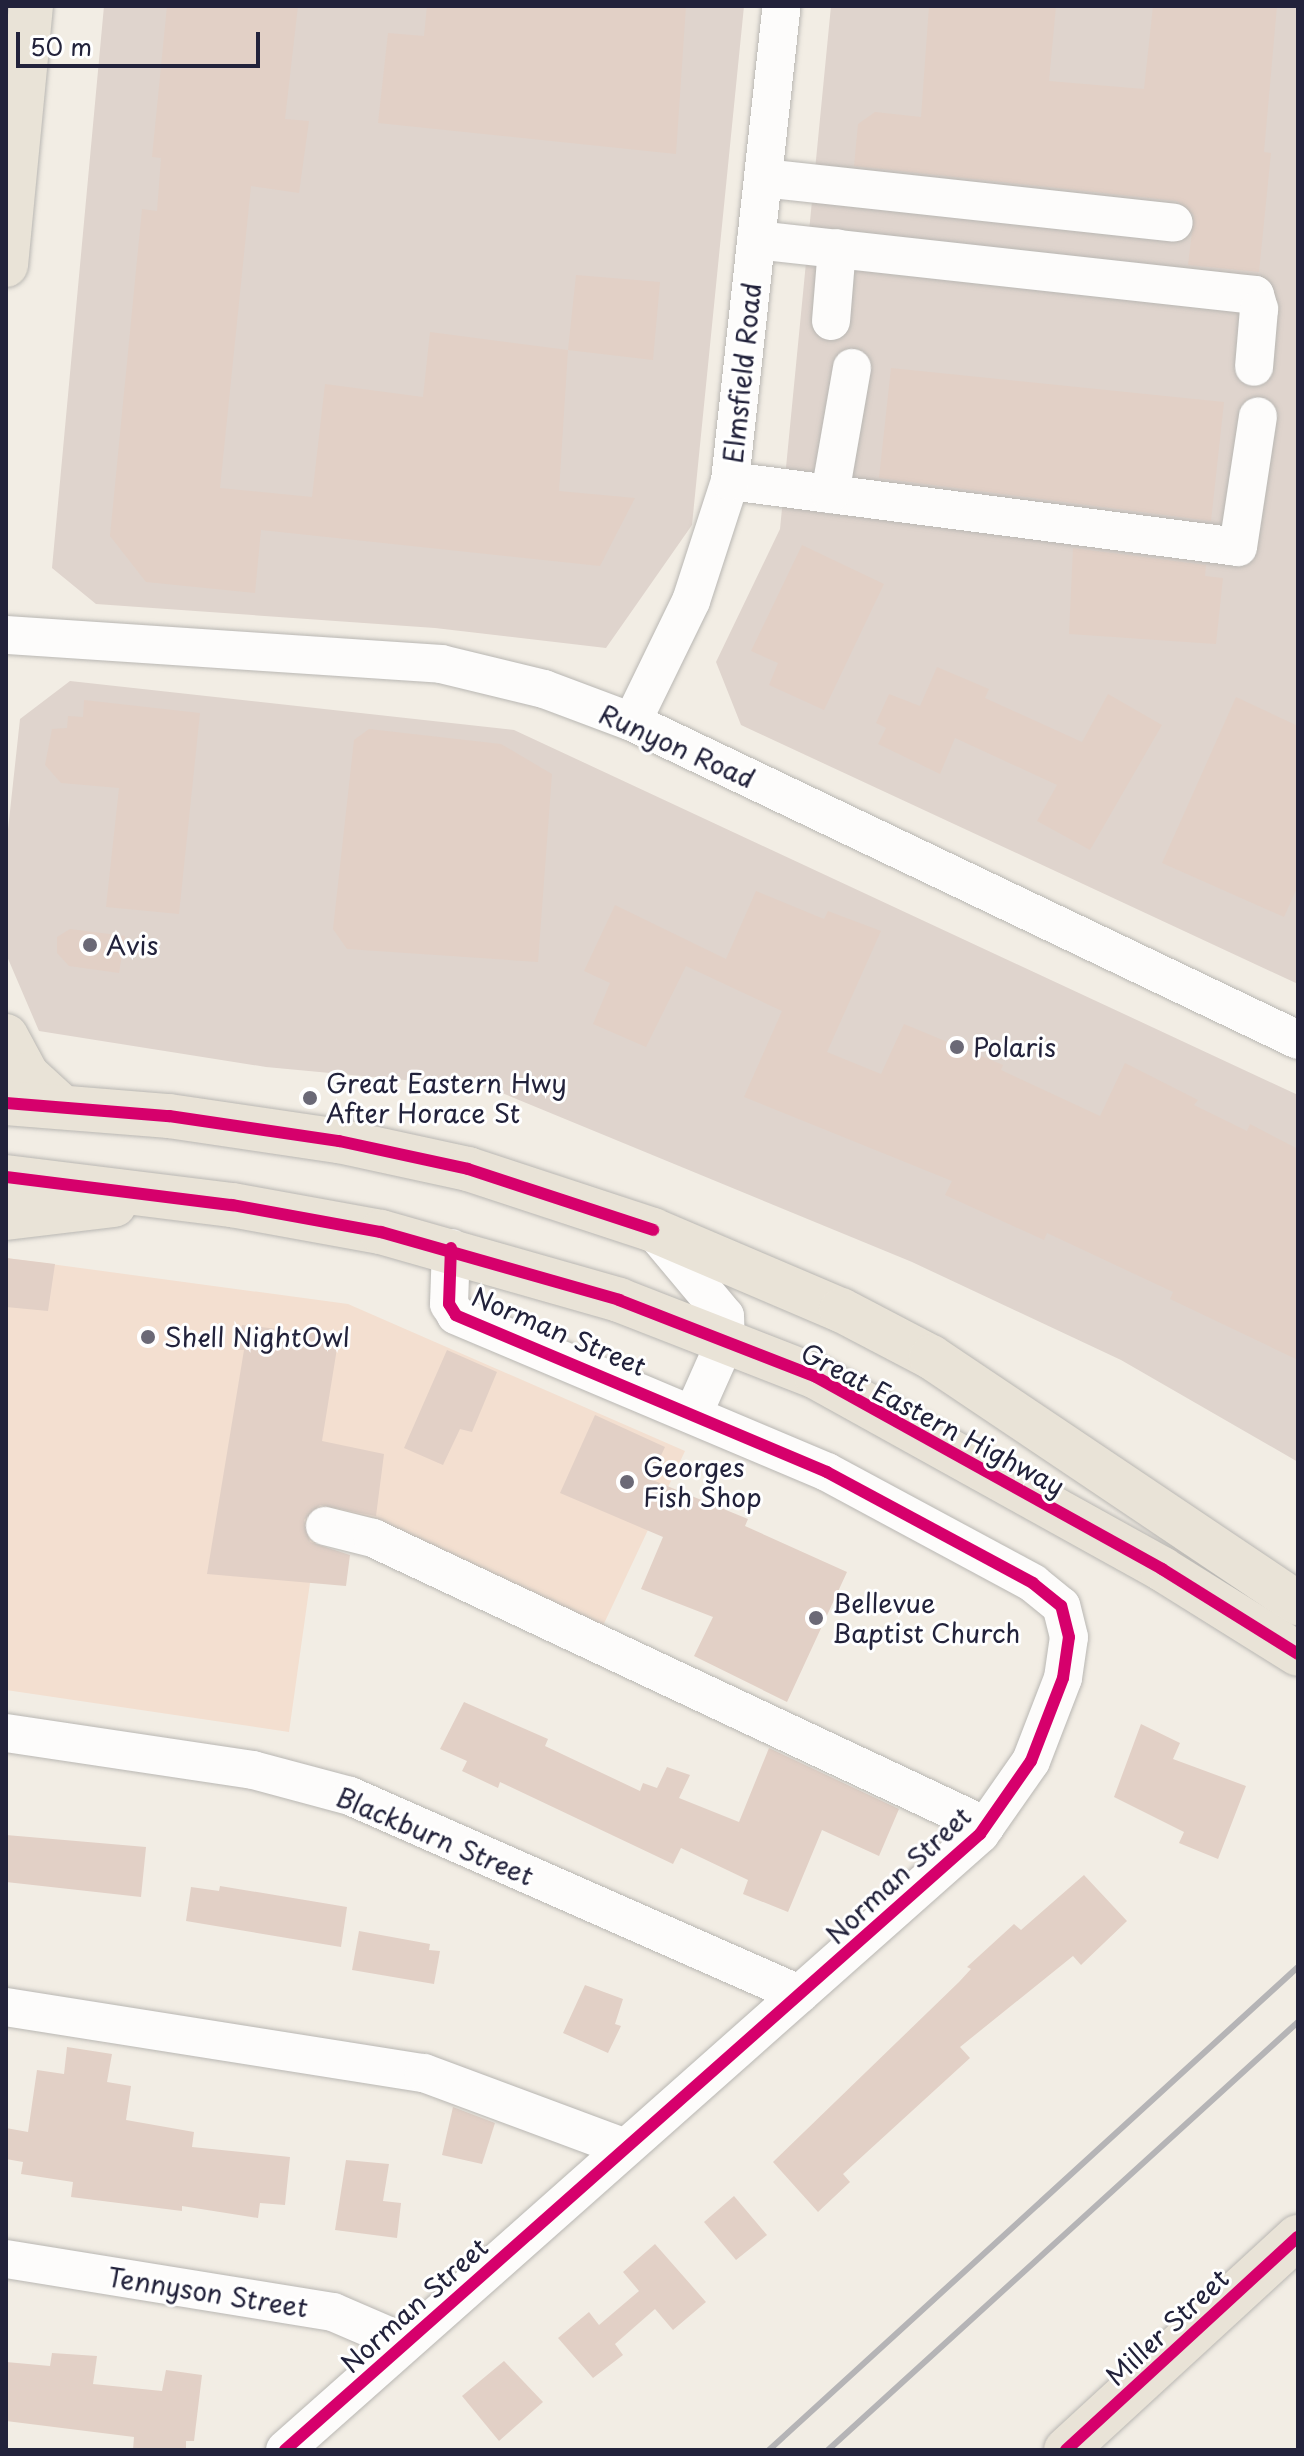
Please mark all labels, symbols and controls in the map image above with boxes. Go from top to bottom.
scale bar [20,16,264,66]
text: 50 m [30,28,92,64]
street label: Elmsfield Road [717,281,767,465]
street label: Runyon Road [595,698,759,794]
place label: Avis [106,929,158,961]
marker: Avis [81,936,99,954]
place label: Polaris [973,1031,1056,1063]
marker: Polaris [948,1038,966,1056]
place label: Great Eastern Hwy After Horace St [326,1067,568,1128]
marker: Great Eastern Hwy After Horace St [301,1089,319,1107]
street label: Norman Street [466,1280,652,1382]
place label: Shell NightOwl [164,1321,352,1353]
marker: Shell NightOwl [139,1328,157,1346]
street label: Great Eastern Highway [796,1336,1070,1502]
place label: Georges Fish Shop [643,1451,763,1512]
marker: Georges Fish Shop [618,1473,636,1491]
place label: Bellevue Baptist Church [832,1587,1021,1648]
marker: Bellevue Baptist Church [807,1609,825,1627]
street label: Blackburn Street [331,1780,539,1892]
street label: Norman Street [819,1799,977,1951]
street label: Norman Street [334,2231,494,2379]
street label: Tennyson Street [106,2261,310,2323]
street label: Miller Street [1098,2261,1236,2393]

